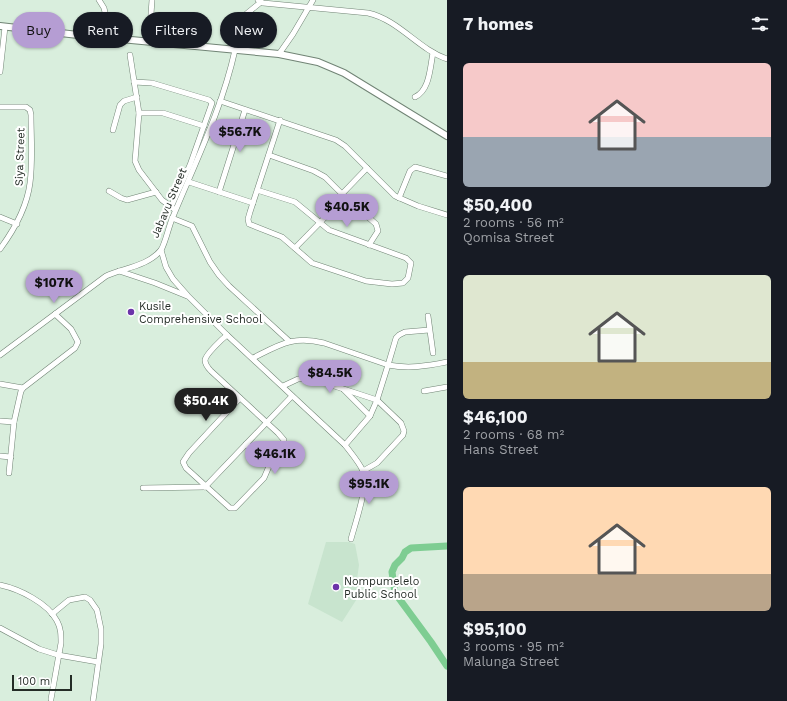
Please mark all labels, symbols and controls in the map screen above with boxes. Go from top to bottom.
chip: Buy [12,12,65,48]
chip: Rent [73,12,133,48]
chip: Filters [141,12,212,48]
chip: New [220,12,277,48]
icon: filters [749,13,771,35]
text: 7 homes [463,14,533,34]
icon: home [581,89,653,161]
pin: $56.7K [207,119,273,153]
text: $56.7K [218,124,262,139]
street label: Siya Street [12,127,28,186]
street label: Jabavu Street [148,166,190,240]
pin: $40.5K [314,194,380,228]
text: $50,400 [463,195,532,215]
text: $40.5K [324,199,370,214]
text: 2 rooms · 56 m² [463,215,564,230]
text: Qomisa Street [463,230,554,245]
pin: $107K [26,270,82,304]
text: $107K [35,275,73,290]
place label: Kusile Comprehensive School [139,300,263,326]
icon: home [581,301,653,373]
marker: Kusile Comprehensive School [126,307,136,317]
pin: $84.5K [297,360,363,394]
text: $84.5K [307,365,353,380]
pin: $50.4K [173,388,239,422]
text: $50.4K [183,393,229,408]
text: $46,100 [463,407,528,427]
text: 2 rooms · 68 m² [463,427,564,442]
pin: $46.1K [242,441,308,475]
text: Hans Street [463,442,538,457]
text: $46.1K [254,446,296,461]
pin: $95.1K [336,471,402,505]
text: $95.1K [349,476,389,491]
icon: home [581,513,653,585]
place label: Nompumelelo Public School [344,575,419,601]
marker: Nompumelelo Public School [331,582,341,592]
text: $95,100 [463,619,527,639]
text: 3 rooms · 95 m² [463,639,564,654]
text: Malunga Street [463,654,559,669]
scale bar [12,673,72,692]
text: 100 m [18,675,50,688]

